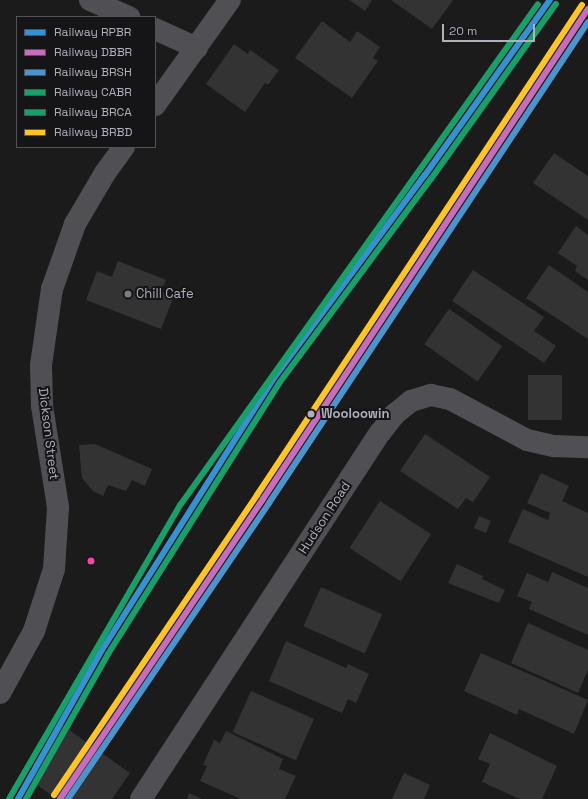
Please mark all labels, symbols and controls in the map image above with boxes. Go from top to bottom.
legend [16,16,156,148]
scale bar [444,16,537,42]
text: 20 m [449,23,477,39]
text: Railway RPBR [54,24,131,40]
text: Railway DBBR [54,44,132,60]
text: Railway BRSH [54,64,132,80]
text: Railway CABR [54,84,132,100]
text: Railway BRCA [54,104,132,120]
text: Railway BRBD [54,124,132,140]
place label: Chill Cafe [136,286,194,302]
marker: Chill Cafe [123,289,133,299]
street label: Dickson Street [35,387,61,481]
place label: Wooloowin [321,406,390,422]
marker: Wooloowin [304,407,318,421]
street label: Hudson Road [296,479,354,557]
unlabelled marker [86,556,96,566]

